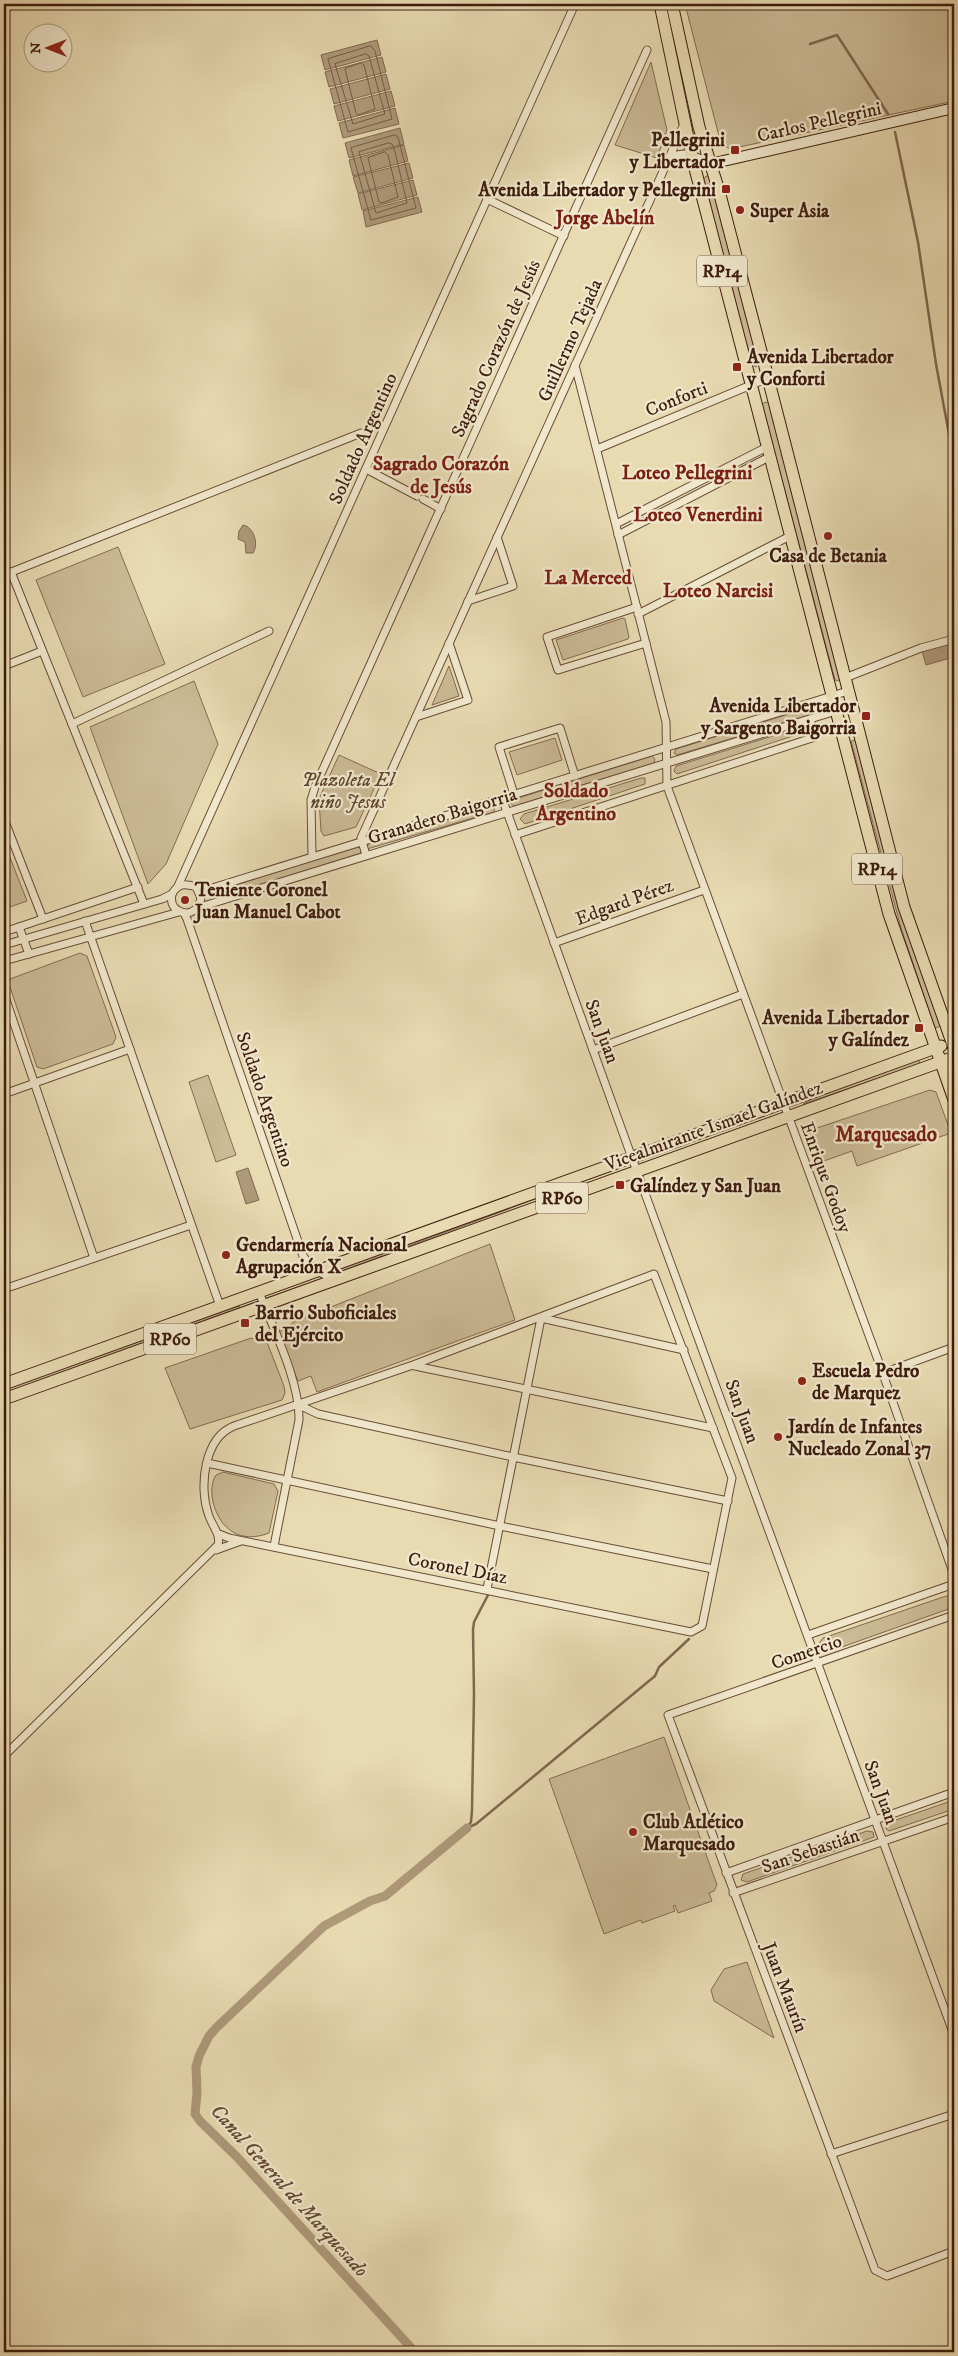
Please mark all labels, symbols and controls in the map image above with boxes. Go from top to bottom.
north arrow [22,22,72,72]
text: N [27,42,45,54]
street label: Carlos Pellegrini [755,97,884,148]
place label: Pellegrini y Libertador [629,129,726,174]
marker: Pellegrini y Libertador [729,144,741,156]
place label: Avenida Libertador y Pellegrini [477,179,716,202]
marker: Avenida Libertador y Pellegrini [720,183,732,195]
place label: Super Asia [750,200,830,223]
marker: Super Asia [734,204,746,216]
district label: Jorge Abelín [554,206,655,231]
street label: Sagrado Corazón de Jesús [447,256,546,441]
road number: RP14 [697,256,747,286]
street label: Guillermo Tejada [533,276,608,405]
place label: Avenida Libertador y Conforti [746,346,895,391]
marker: Avenida Libertador y Conforti [731,361,743,373]
street label: Soldado Argentino [324,369,403,508]
street label: Conforti [642,377,711,422]
district label: Sagrado Corazón de Jesús [373,452,510,500]
district label: Loteo Pellegrini [622,461,752,486]
district label: Loteo Venerdini [633,503,763,528]
marker: Casa de Betania [822,530,834,542]
place label: Casa de Betania [769,545,888,568]
district label: La Merced [544,566,633,591]
district label: Loteo Narcisi [663,579,773,604]
place label: Avenida Libertador y Sargento Baigorria [700,695,857,740]
marker: Avenida Libertador y Sargento Baigorria [860,710,872,722]
park label: Plazoleta El niño Jesus [302,769,396,814]
district label: Soldado Argentino [535,779,616,827]
street label: Granadero Baigorria [365,783,520,850]
road number: RP14 [852,854,902,884]
street label: Edgard Pérez [572,874,677,931]
place label: Teniente Coronel Juan Manuel Cabot [193,879,341,924]
marker: Teniente Coronel Juan Manuel Cabot [179,894,191,906]
street label: San Juan [579,996,624,1067]
place label: Avenida Libertador y Galíndez [761,1007,910,1052]
marker: Avenida Libertador y Galíndez [913,1022,925,1034]
street label: Soldado Argentino [231,1029,298,1170]
street label: Vicealmirante Ismael Galíndez [600,1076,826,1177]
street label: Enrique Godoy [794,1119,857,1237]
district label: Marquesado [835,1122,937,1148]
place label: Galíndez y San Juan [630,1175,782,1198]
marker: Galíndez y San Juan [614,1179,626,1191]
road number: RP60 [536,1182,588,1214]
place label: Gendarmería Nacional Agrupación X [235,1234,407,1279]
marker: Gendarmería Nacional Agrupación X [220,1249,232,1261]
place label: Barrio Suboficiales del Ejército [255,1302,397,1348]
marker: Barrio Suboficiales del Ejército [239,1317,251,1329]
road number: RP60 [144,1324,196,1355]
place label: Escuela Pedro de Marquez [812,1360,919,1406]
marker: Escuela Pedro de Marquez [796,1375,808,1387]
street label: San Juan [719,1376,764,1447]
place label: Jardín de Infantes Nucleado Zonal 37 [786,1416,931,1461]
marker: Jardín de Infantes Nucleado Zonal 37 [772,1431,784,1443]
street label: Coronel Díaz [406,1548,509,1589]
street label: Comercio [768,1630,845,1675]
street label: San Juan [858,1757,903,1828]
place label: Club Atlético Marquesado [643,1811,744,1857]
street label: San Sebastián [758,1824,863,1879]
marker: Club Atlético Marquesado [627,1826,639,1838]
street label: Juan Maurín [756,1937,812,2036]
water label: Canal General de Marquesado [205,2099,373,2283]

